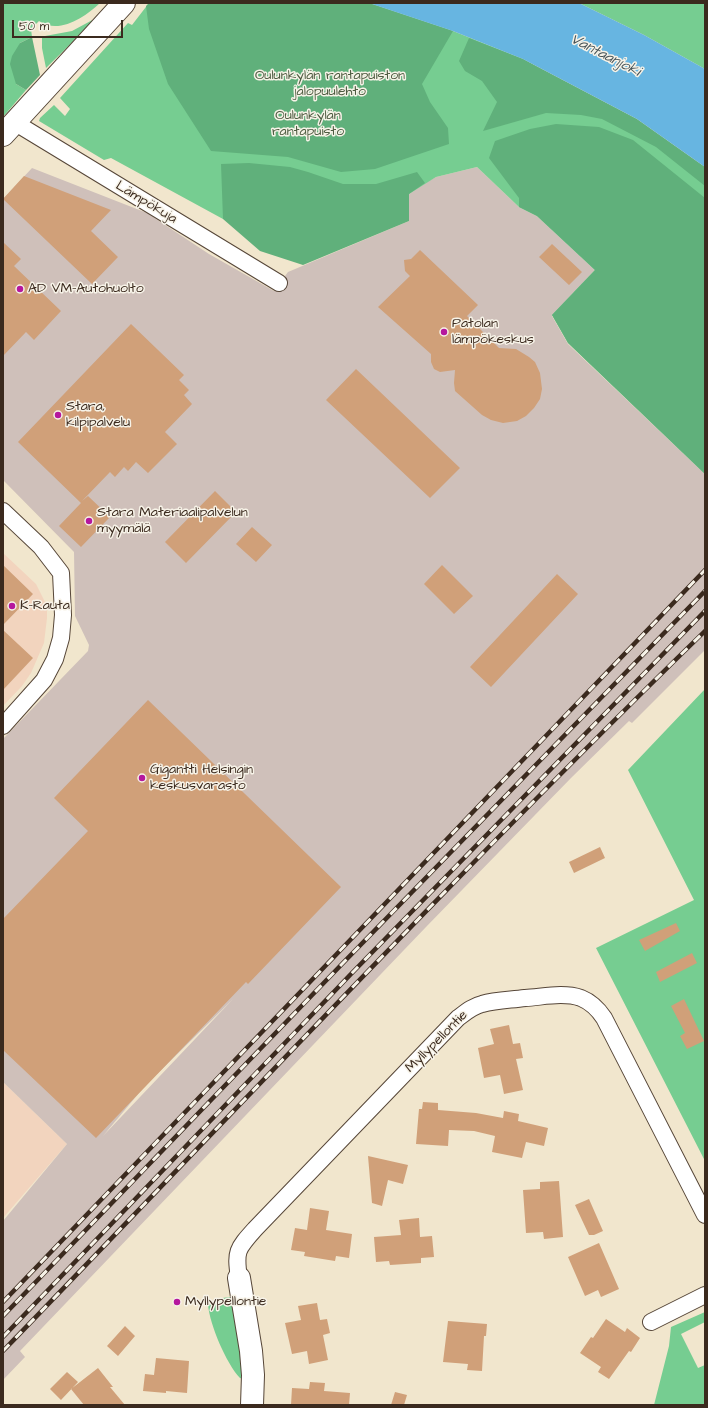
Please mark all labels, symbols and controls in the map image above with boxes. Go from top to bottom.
scale bar [14,12,125,38]
text: 50 m [19,18,49,35]
water label: Vantaanjoki [567,31,643,81]
park label: Oulunkylän rantapuiston jalopuulehto [255,68,405,100]
park label: Oulunkylän rantapuisto [272,108,344,140]
street label: Lämpökuja [112,178,180,228]
place label: AD VM-Autohuolto [28,281,144,297]
marker: AD VM-Autohuolto [15,284,25,294]
place label: Patolan lämpökeskus [452,316,534,348]
marker: Patolan lämpökeskus [439,327,449,337]
place label: Stara, kilpipalvelu [66,399,130,432]
marker: Stara, kilpipalvelu [53,410,63,420]
place label: Stara Materiaalipalvelun myymälä [97,505,248,538]
marker: Stara Materiaalipalvelun myymälä [84,516,94,526]
place label: K-Rauta [20,598,70,614]
marker: K-Rauta [7,601,17,611]
place label: Gigantti Helsingin keskusvarasto [150,762,253,794]
marker: Gigantti Helsingin keskusvarasto [137,773,147,783]
street label: Myllypellontie [402,1007,472,1077]
place label: Myllypellontie [185,1294,266,1310]
marker: Myllypellontie [172,1297,182,1307]

